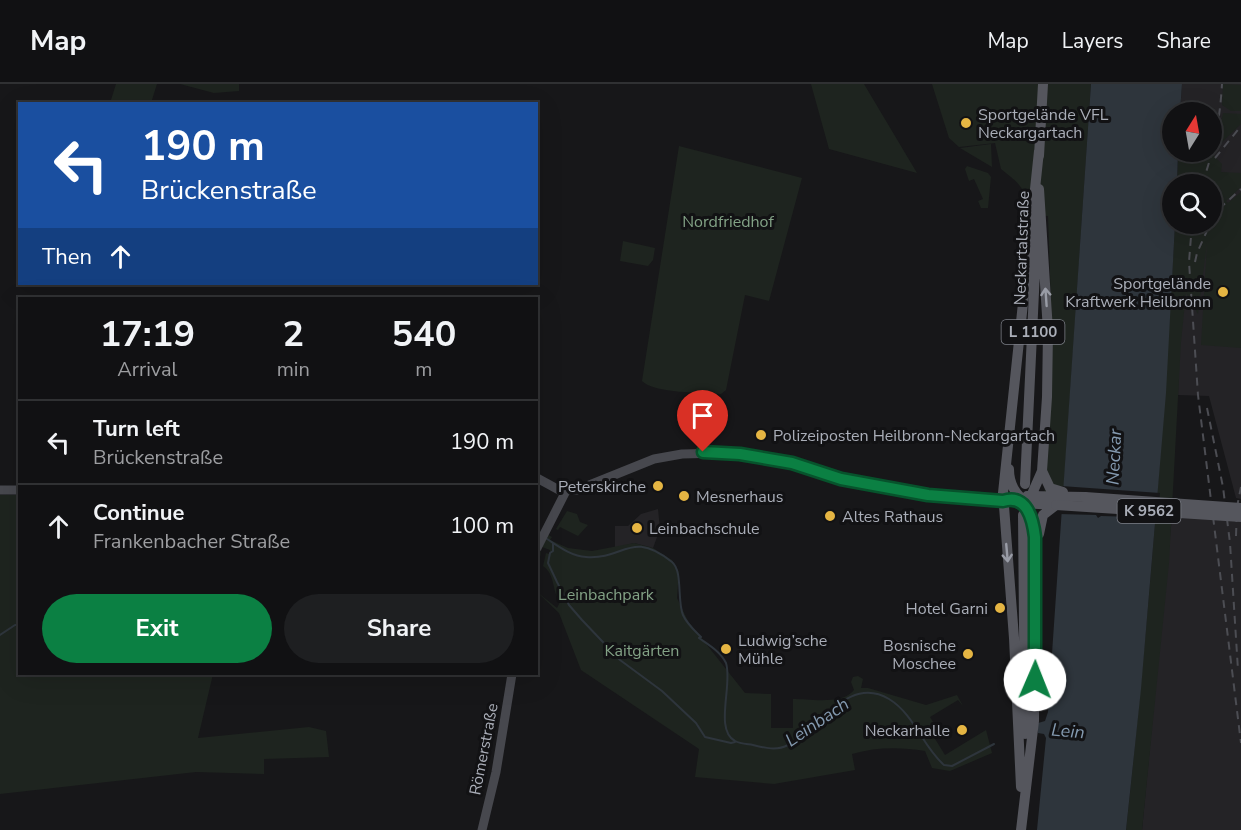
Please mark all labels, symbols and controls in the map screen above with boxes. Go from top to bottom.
text: Map [30,22,86,60]
text: Map [987,27,1029,55]
text: Layers [1062,27,1123,55]
text: Share [1156,27,1211,55]
north arrow [1162,102,1222,162]
map controls [1162,102,1222,234]
place label: Sportgelände VFL Neckargartach [978,104,1109,144]
marker: Sportgelände VFL Neckargartach [959,116,973,130]
text: 190 m [141,118,265,175]
icon: left [42,126,120,204]
text: Brückenstraße [141,172,317,209]
button: search [1162,174,1222,234]
street label: Neckartalstraße [1009,190,1035,306]
park label: Nordfriedhof [682,211,774,233]
icon: ahead [104,240,137,273]
text: Then [42,242,92,272]
place label: Sportgelände Kraftwerk Heilbronn [1065,273,1211,313]
marker: Sportgelände Kraftwerk Heilbronn [1216,285,1230,299]
one-way arrow [1041,287,1052,307]
text: 17:19 [100,310,195,359]
text: 2 [282,310,304,359]
text: 540 [391,310,456,359]
road number: L 1100 [1002,320,1064,344]
text: Arrival [117,356,177,383]
text: min [277,356,310,383]
text: m [415,356,432,383]
pin [677,390,728,452]
icon: arrive [686,399,719,432]
text: Turn left [93,414,180,444]
place label: Polizeiposten Heilbronn-Neckargartach [773,425,1055,447]
icon: left [42,426,75,459]
text: 190 m [450,427,514,457]
marker: Polizeiposten Heilbronn-Neckargartach [754,428,768,442]
water label: Neckar [1101,428,1127,486]
text: Brückenstraße [93,444,223,471]
place label: Peterskirche [558,476,646,498]
marker: Peterskirche [651,479,665,493]
place label: Mesnerhaus [696,486,783,508]
marker: Mesnerhaus [677,489,691,503]
text: Continue [93,498,184,528]
road number: K 9562 [1118,499,1180,523]
place label: Altes Rathaus [842,506,943,528]
marker: Altes Rathaus [823,509,837,523]
icon: ahead [42,510,75,543]
text: 100 m [450,511,514,541]
place label: Leinbachschule [649,518,760,540]
marker: Leinbachschule [630,521,644,535]
text: Frankenbacher Straße [93,528,290,555]
one-way arrow [1001,543,1012,563]
park label: Leinbachpark [558,584,655,606]
button: Exit [42,594,272,663]
button: Share [284,594,514,663]
place label: Hotel Garni [906,598,988,620]
marker: Hotel Garni [993,601,1007,615]
place label: Ludwig’sche Mühle [738,630,827,670]
place label: Bosnische Moschee [883,635,956,675]
park label: Kaitgärten [605,640,679,662]
marker: Ludwig’sche Mühle [719,642,733,656]
marker: Bosnische Moschee [961,647,975,661]
position arrow [1003,648,1067,712]
water label: Leinbach [780,692,854,752]
street label: Römerstraße [464,701,504,797]
water label: Lein [1050,718,1086,744]
place label: Neckarhalle [865,720,950,742]
marker: Neckarhalle [955,723,969,737]

